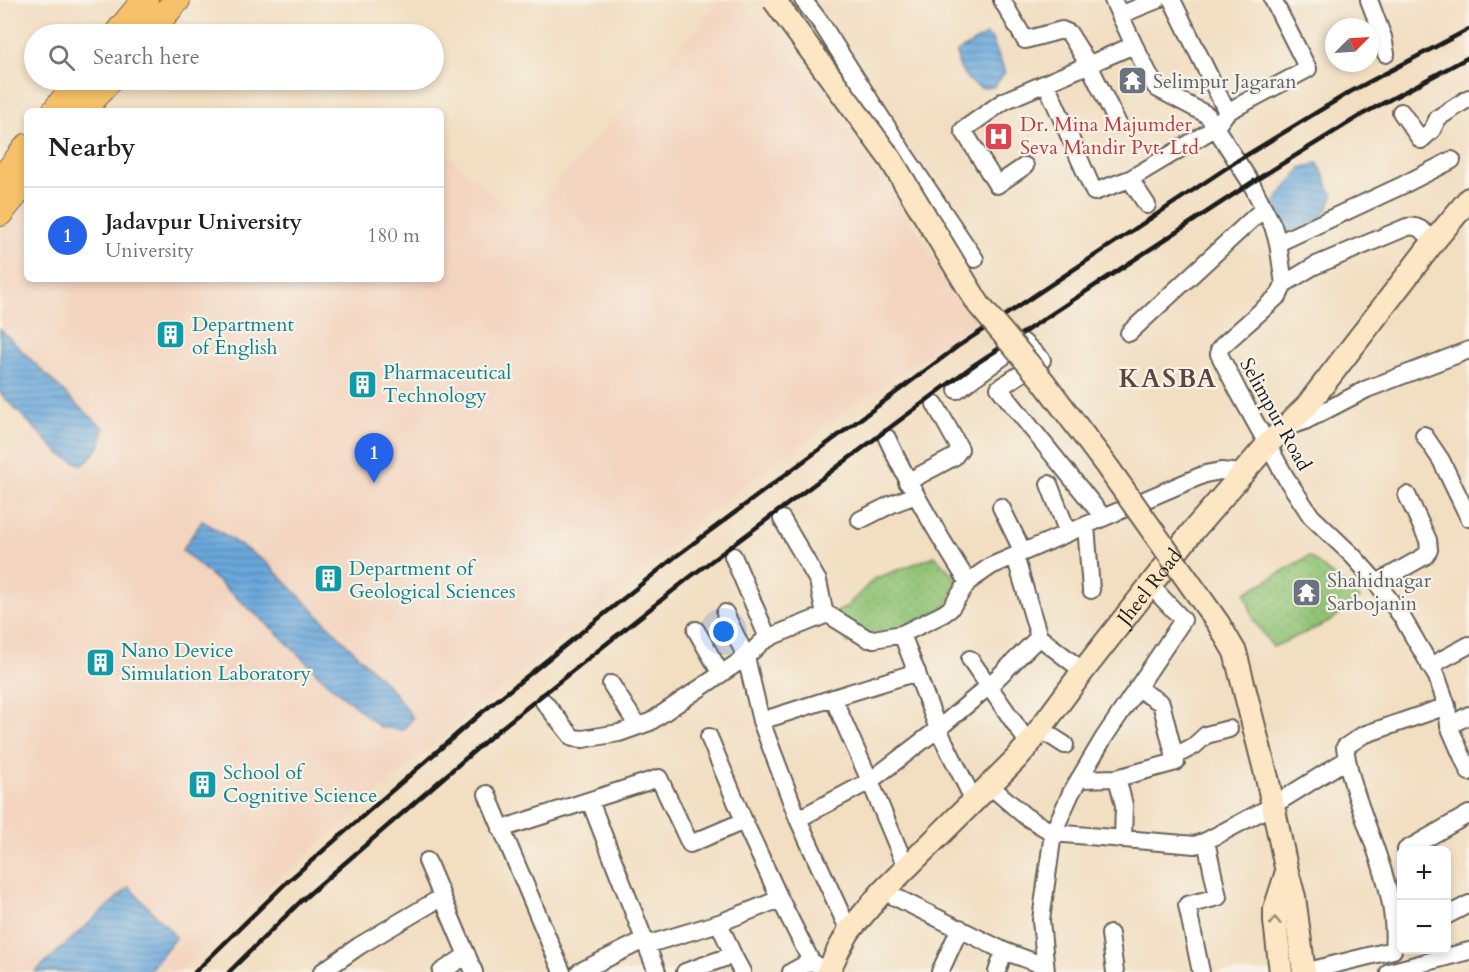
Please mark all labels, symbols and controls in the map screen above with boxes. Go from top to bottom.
north arrow [1325,18,1379,72]
search box [24,24,444,90]
icon: search [45,41,78,74]
text: Search here [93,42,200,72]
temple icon: Selimpur Jagaran [1116,65,1148,97]
place label: Selimpur Jagaran [1153,68,1297,95]
place label: Dr. Mina Majumder Seva Mandir Pvt. Ltd [1020,111,1199,161]
hospital icon: Dr. Mina Majumder Seva Mandir Pvt. Ltd [983,120,1015,152]
text: Nearby [48,130,136,165]
text: Jadavpur University [105,207,302,237]
text: 1 [62,222,73,249]
text: 180 m [367,222,420,249]
text: University [105,237,194,264]
place label: Department of English [192,311,295,361]
building icon: Department of English [155,319,187,351]
street label: Selimpur Road [1233,353,1318,476]
place label: Pharmaceutical Technology [383,359,511,409]
district label: KASBA [1119,361,1218,396]
building icon: Pharmaceutical Technology [346,368,378,400]
pin: 1 [354,434,394,483]
street label: Jheel Road [1109,543,1188,633]
place label: Department of Geological Sciences [349,555,516,605]
building icon: Department of Geological Sciences [312,563,344,595]
place label: Shahidnagar Sarbojanin [1327,567,1432,617]
temple icon: Shahidnagar Sarbojanin [1290,576,1322,608]
your location [709,617,738,646]
place label: Nano Device Simulation Laboratory [121,637,311,687]
building icon: Nano Device Simulation Laboratory [84,646,116,678]
place label: School of Cognitive Science [223,759,377,809]
building icon: School of Cognitive Science [186,768,218,800]
map controls [1397,846,1451,954]
button: + [1397,846,1451,900]
button: − [1397,900,1451,954]
one-way arrow [1269,917,1282,926]

